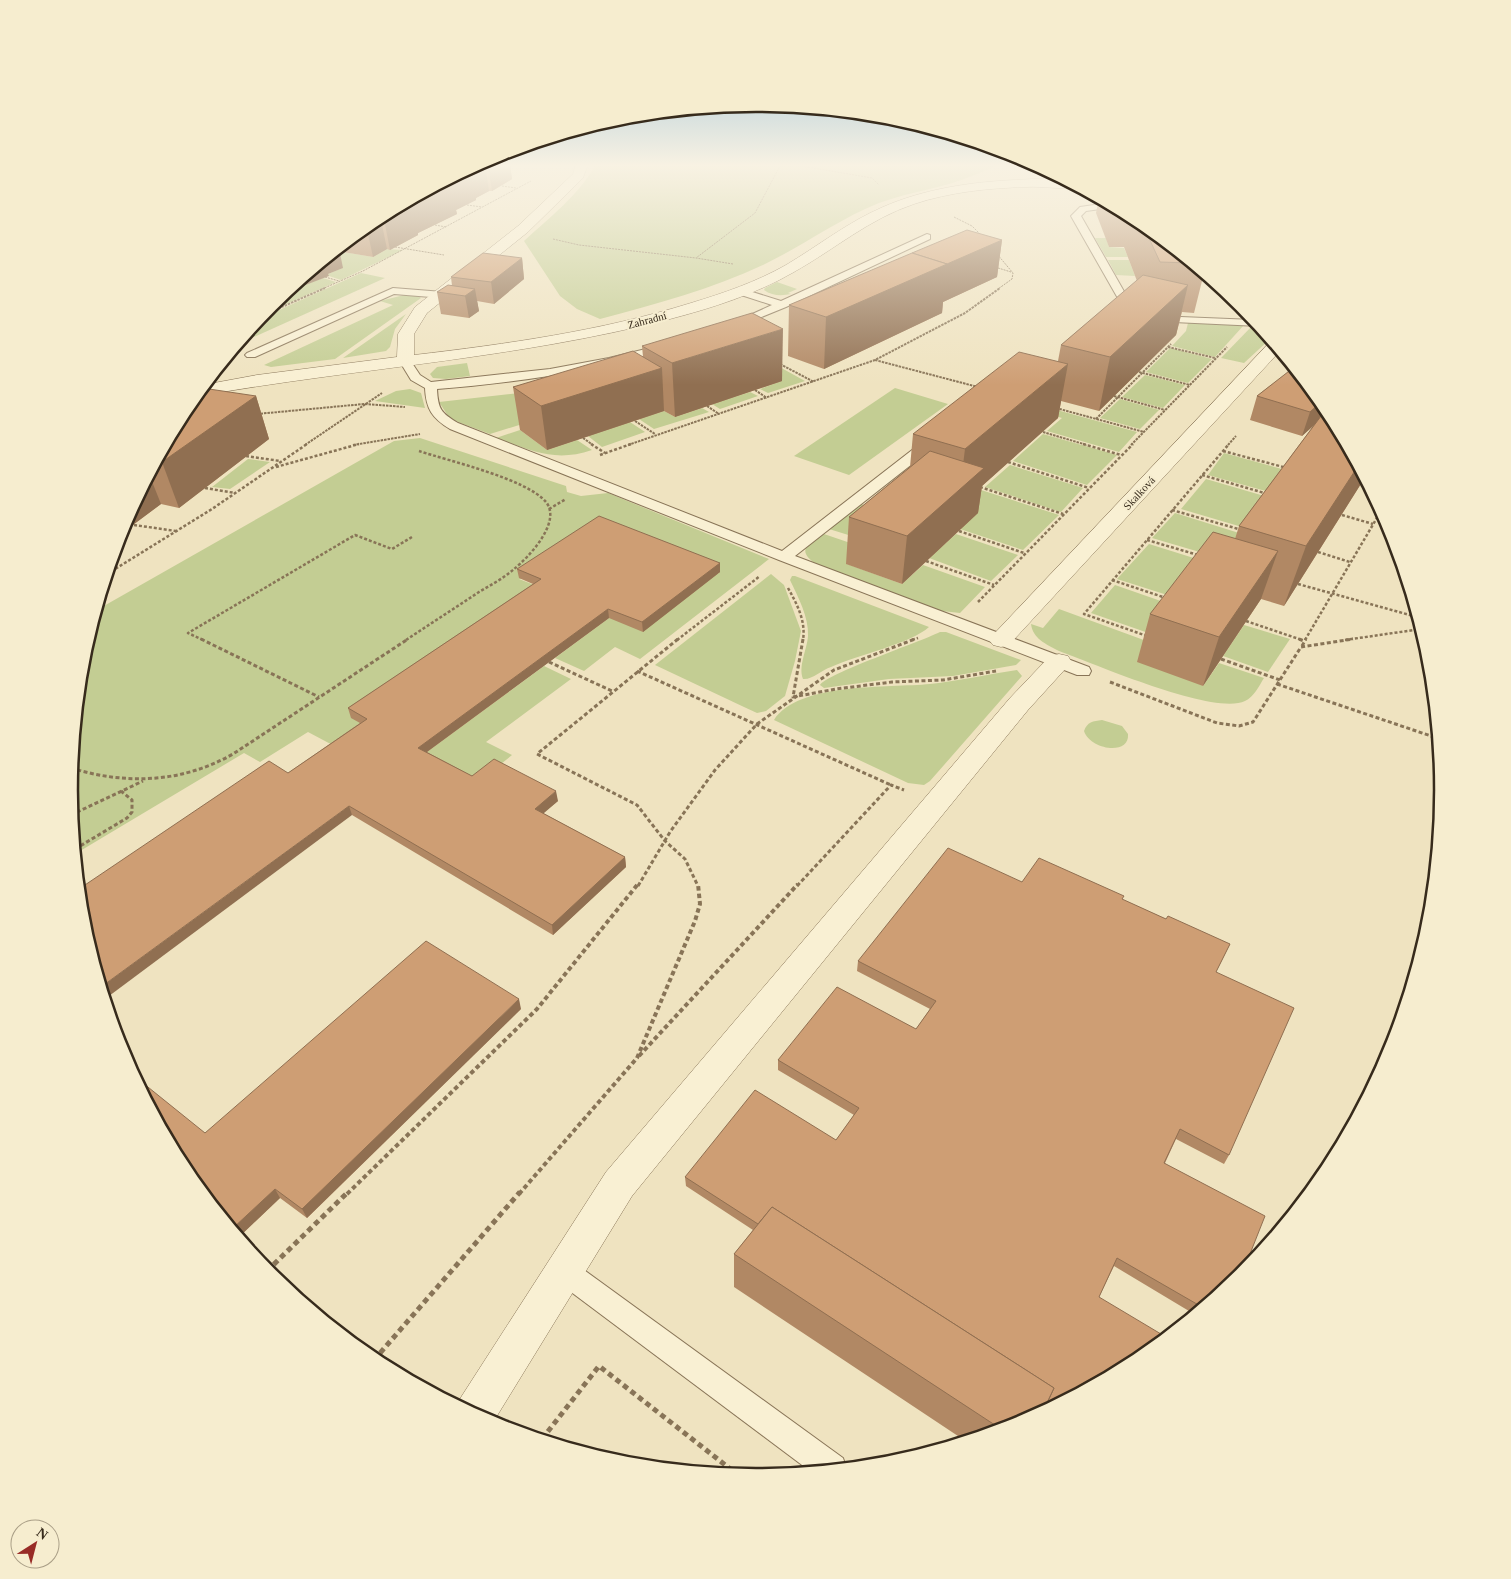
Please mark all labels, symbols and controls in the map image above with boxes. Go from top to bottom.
street label: Zahradní [626,309,668,331]
street label: Skalková [1121,474,1157,512]
north arrow [10,1519,60,1569]
text: N [34,1525,51,1543]

